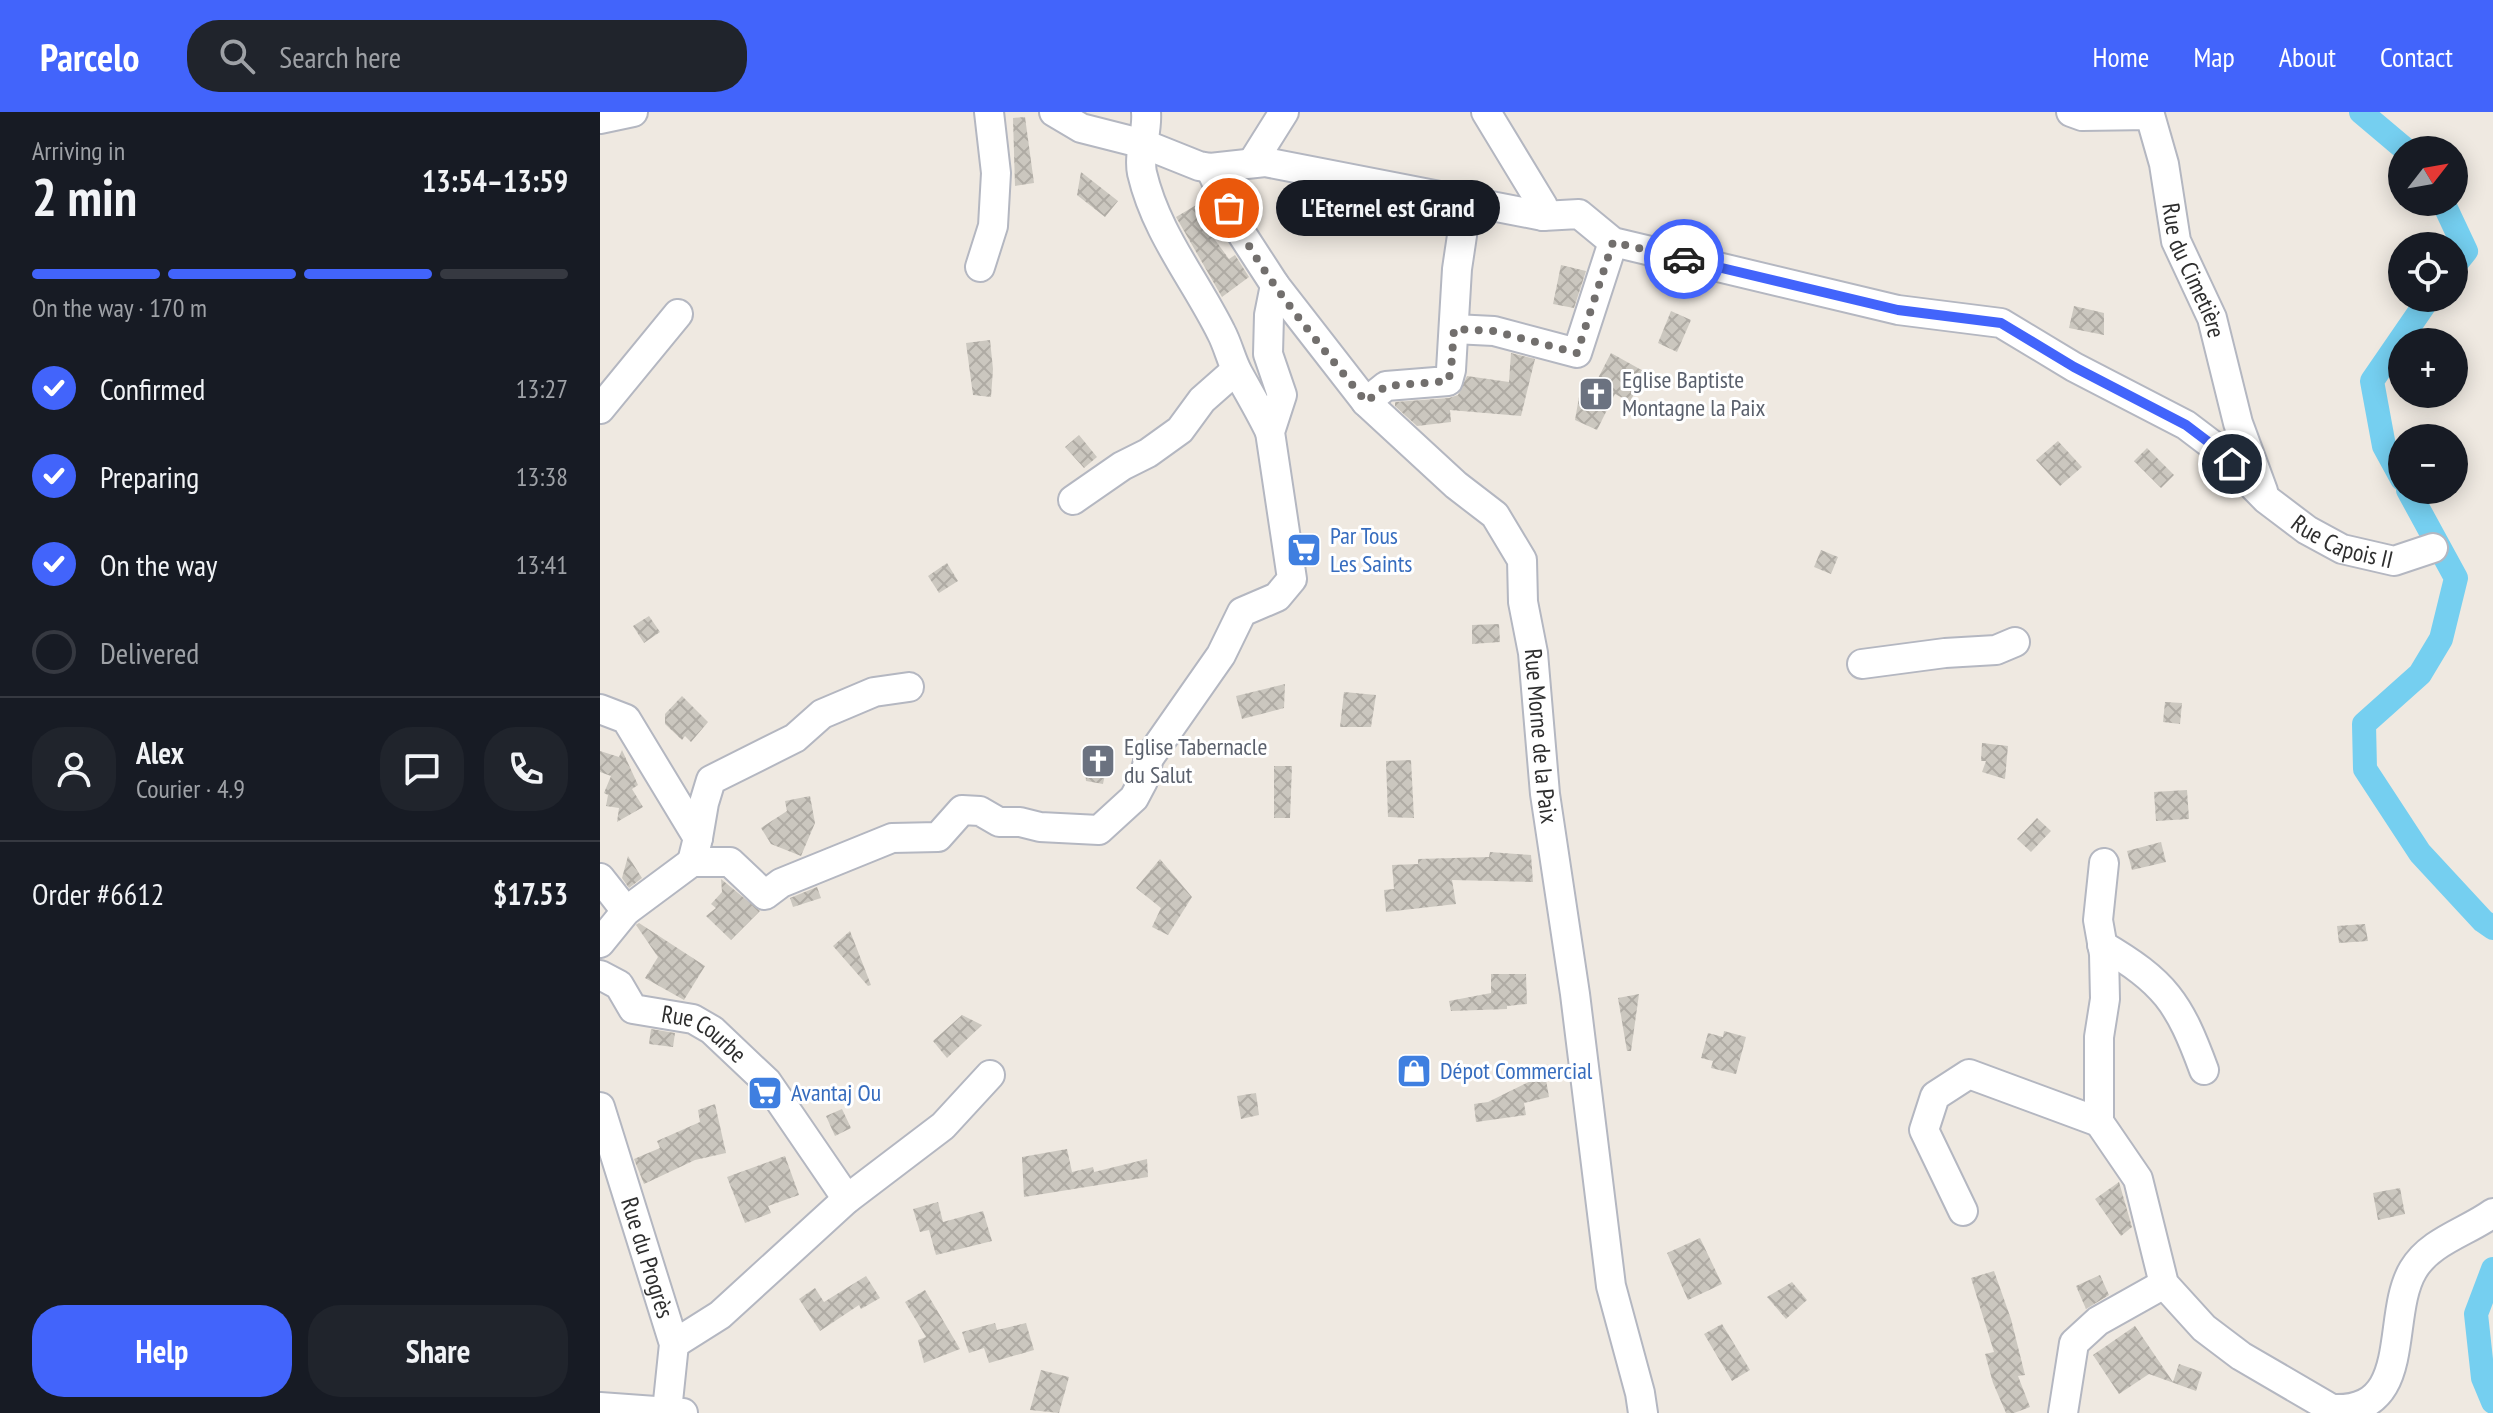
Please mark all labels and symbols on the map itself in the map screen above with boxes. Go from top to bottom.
north arrow [2388,136,2468,216]
pin [1195,174,1263,242]
callout: L'Eternel est Grand [1277,180,1501,236]
street label: Rue du Cimetière [2155,201,2232,341]
courier [1644,219,1724,299]
place label: Eglise Baptiste Montagne la Paix [1622,364,1766,423]
church icon: Eglise Baptiste Montagne la Paix [1577,375,1615,413]
pin [2198,430,2266,498]
street label: Rue Capois II [2285,508,2396,575]
place label: Par Tous Les Saints [1330,520,1412,579]
supermarket icon: Par Tous Les Saints [1285,531,1323,569]
street label: Rue Morne de la Paix [1518,647,1565,826]
place label: Eglise Tabernacle du Salut [1124,731,1267,790]
church icon: Eglise Tabernacle du Salut [1079,742,1117,780]
street label: Rue Courbe [659,998,753,1069]
shop icon: Dépot Commercial [1395,1052,1433,1090]
place label: Dépot Commercial [1440,1055,1593,1086]
supermarket icon: Avantaj Ou [746,1074,784,1112]
place label: Avantaj Ou [791,1077,881,1108]
street label: Rue du Progrès [614,1193,681,1322]

